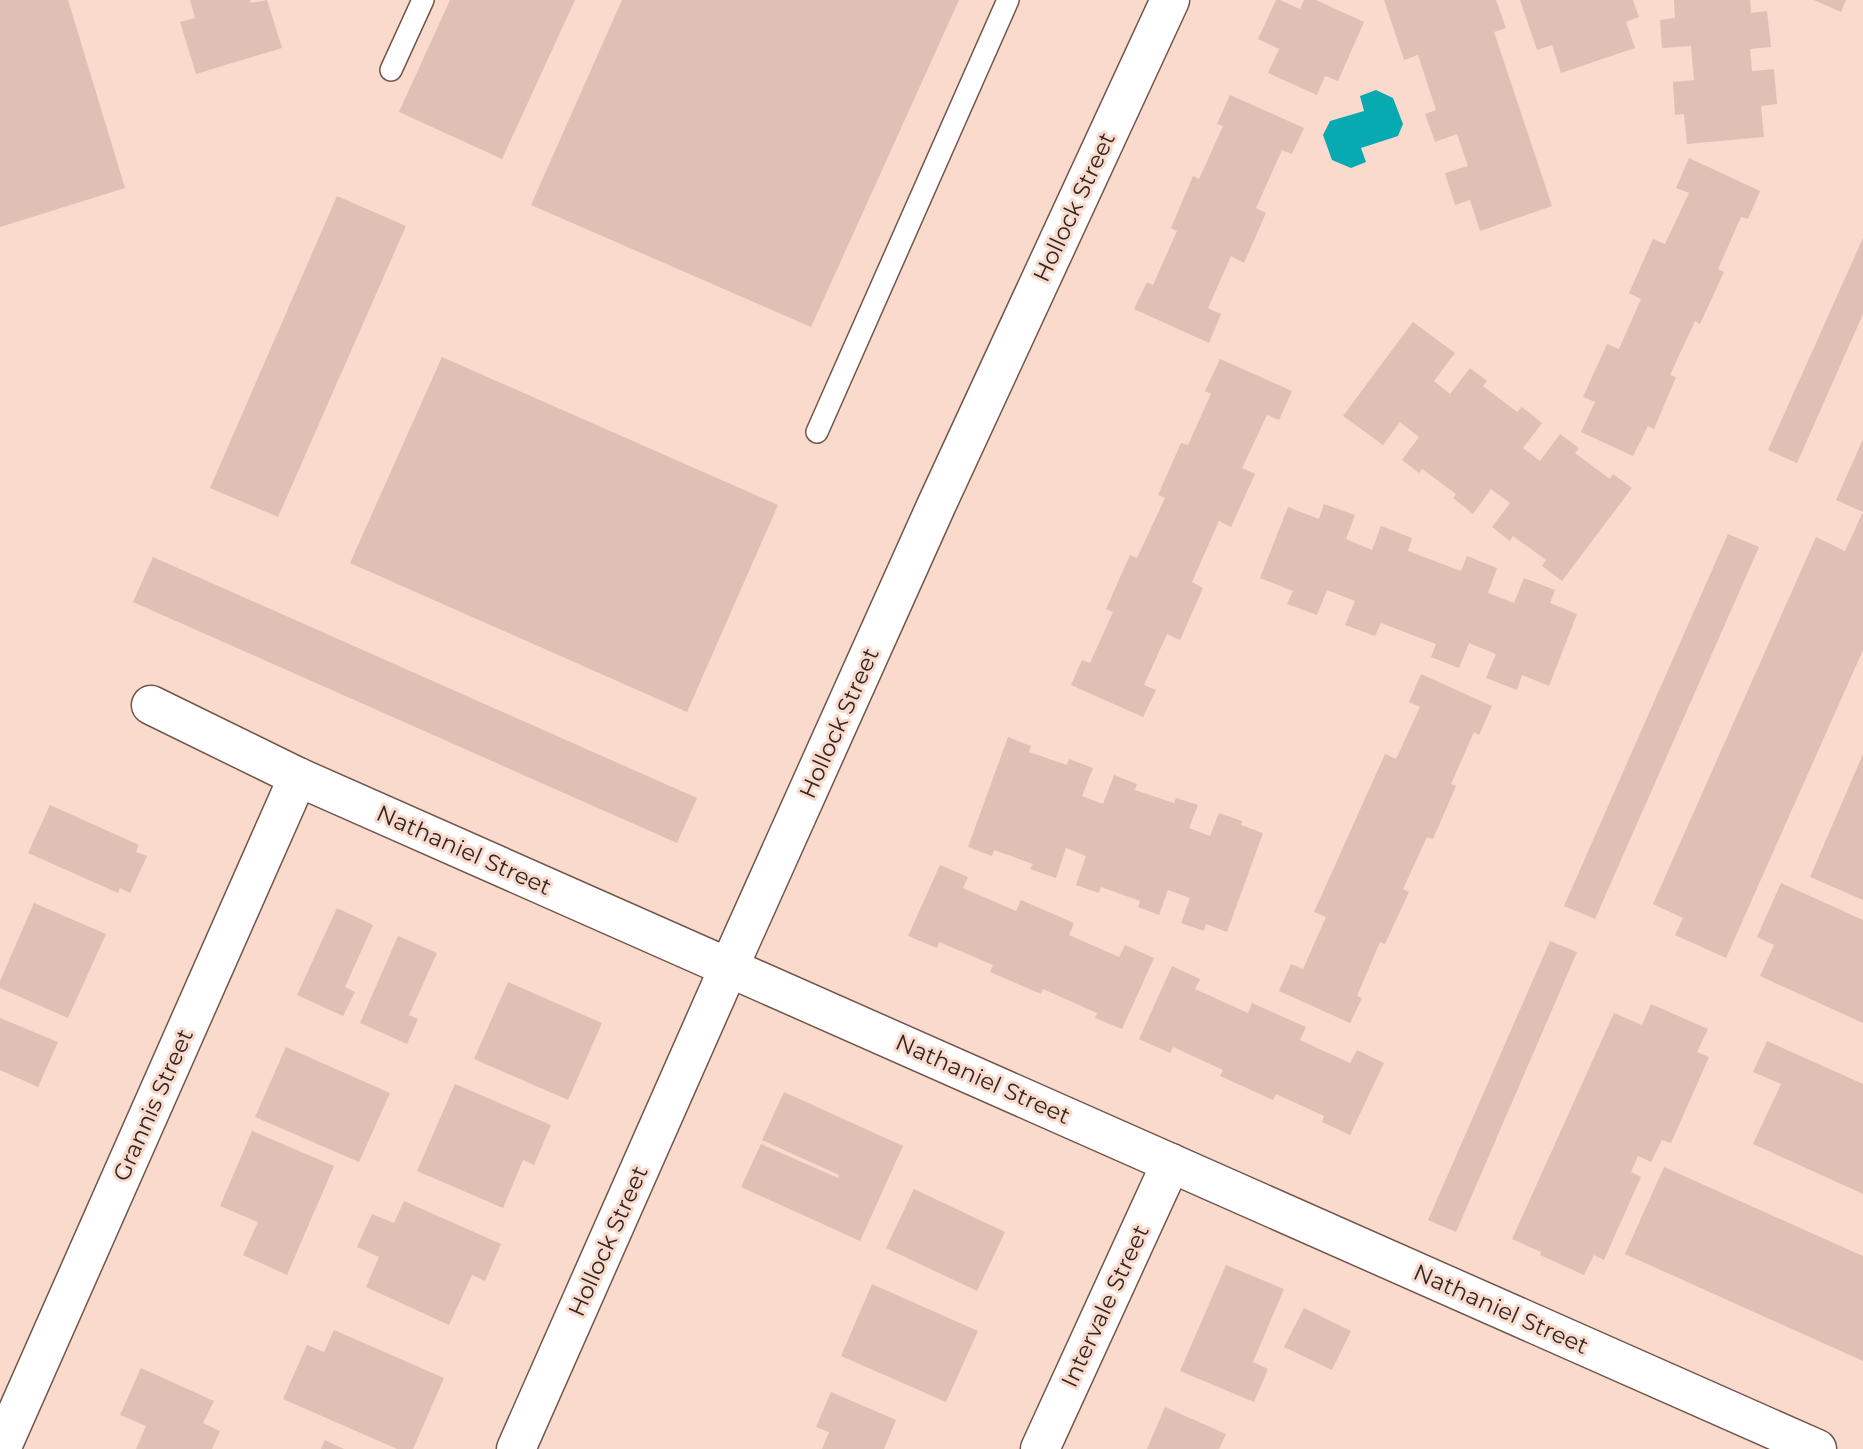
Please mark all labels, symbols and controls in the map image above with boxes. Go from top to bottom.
street label: Hollock Street [1027,128,1121,286]
street label: Hollock Street [793,643,885,803]
street label: Nathaniel Street [372,799,556,901]
street label: Grannis Street [107,1025,199,1185]
street label: Nathaniel Street [891,1028,1075,1130]
street label: Hollock Street [562,1161,654,1321]
street label: Intervale Street [1055,1220,1155,1392]
street label: Nathaniel Street [1409,1258,1593,1360]

